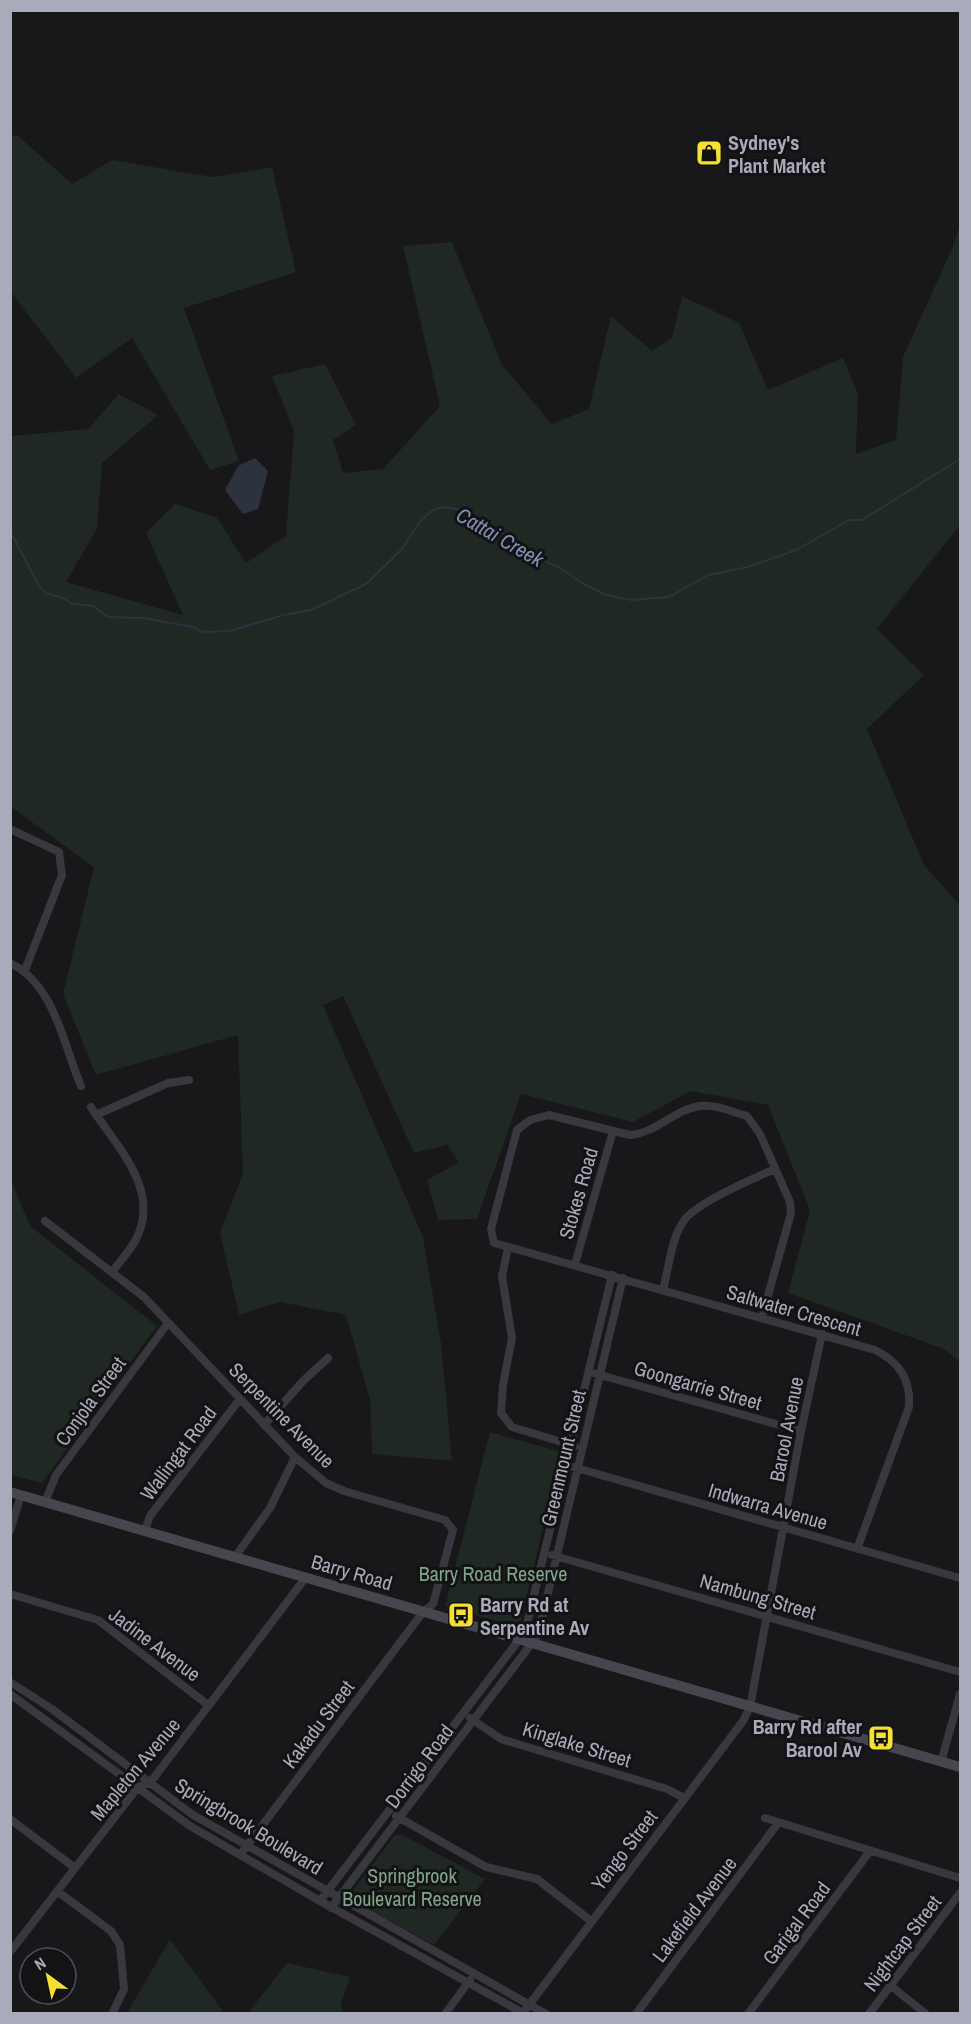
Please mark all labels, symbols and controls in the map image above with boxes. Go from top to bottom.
place label: Sydney's Plant Market [728,129,826,179]
shop icon: Sydney's Plant Market [694,138,724,168]
water label: Cattai Creek [451,500,550,574]
street label: Stokes Road [552,1144,604,1242]
street label: Saltwater Crescent [724,1278,865,1342]
street label: Conjola Street [49,1351,132,1451]
street label: Goongarrie Street [631,1354,765,1416]
street label: Serpentine Avenue [223,1356,341,1474]
street label: Barool Avenue [763,1374,809,1484]
street label: Greenmount Street [534,1387,592,1529]
street label: Wallingat Road [134,1400,222,1506]
street label: Indwarra Avenue [705,1476,831,1536]
street label: Barry Road [308,1548,396,1596]
park label: Barry Road Reserve [419,1560,567,1587]
street label: Nambung Street [697,1567,820,1626]
place label: Barry Rd at Serpentine Av [480,1591,590,1641]
bus stop icon: Barry Rd at Serpentine Av [446,1600,476,1630]
street label: Jadine Avenue [104,1601,206,1687]
street label: Kakadu Street [276,1674,360,1774]
street label: Mapleton Avenue [84,1712,186,1826]
place label: Barry Rd after Barool Av [753,1713,863,1763]
street label: Kinglake Street [519,1715,635,1773]
street label: Dorrigo Road [379,1719,459,1813]
bus stop icon: Barry Rd after Barool Av [866,1723,896,1753]
street label: Springbrook Boulevard [170,1771,328,1881]
street label: Yengo Street [585,1804,663,1896]
street label: Lakefield Avenue [645,1851,743,1967]
park label: Springbrook Boulevard Reserve [342,1862,482,1912]
street label: Garigal Road [756,1876,836,1970]
street label: Nightcap Street [857,1889,947,1997]
north arrow [18,1946,78,2006]
text: N [30,1952,50,1975]

